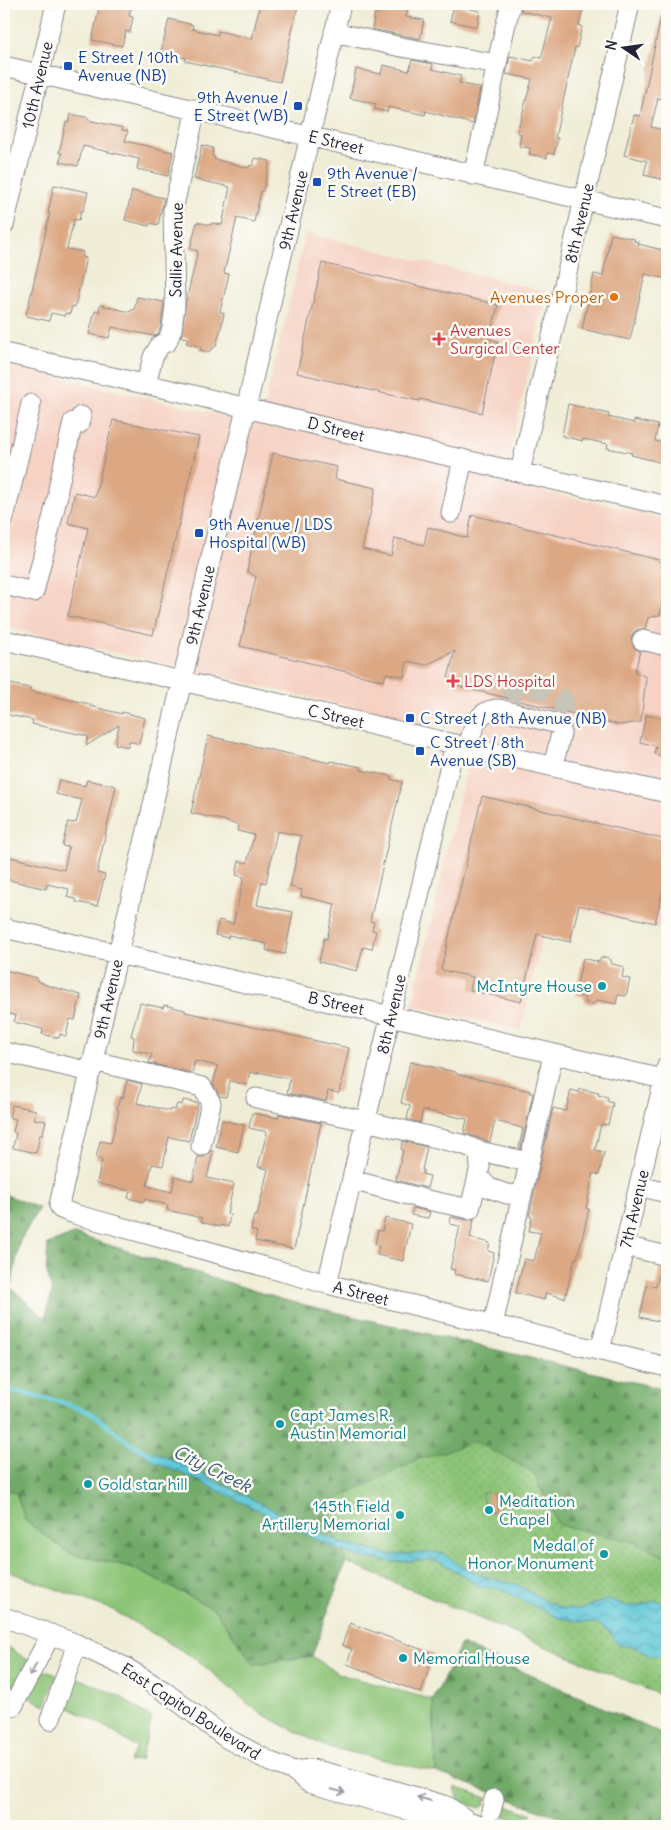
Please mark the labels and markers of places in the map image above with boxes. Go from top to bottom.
place label: E Street / 10th Avenue (NB) [78,47,179,85]
marker: E Street / 10th Avenue (NB) [62,60,74,72]
place label: 9th Avenue / E Street (WB) [194,87,288,125]
marker: 9th Avenue / E Street (WB) [292,100,304,112]
place label: 9th Avenue / E Street (EB) [327,163,418,201]
marker: 9th Avenue / E Street (EB) [311,176,323,188]
place label: Avenues Proper [490,287,604,307]
marker: Avenues Proper [608,291,620,303]
place label: Avenues Surgical Center [450,320,560,358]
marker: Avenues Surgical Center [432,332,446,346]
place label: 9th Avenue / LDS Hospital (WB) [209,514,333,552]
marker: 9th Avenue / LDS Hospital (WB) [193,527,205,539]
place label: LDS Hospital [464,671,555,691]
marker: LDS Hospital [446,674,460,688]
place label: C Street / 8th Avenue (NB) [420,708,607,728]
marker: C Street / 8th Avenue (NB) [404,712,416,724]
place label: C Street / 8th Avenue (SB) [430,732,524,770]
marker: C Street / 8th Avenue (SB) [414,745,426,757]
place label: McIntyre House [477,976,592,996]
marker: McIntyre House [596,980,608,992]
place label: Capt James R. Austin Memorial [290,1405,406,1443]
marker: Capt James R. Austin Memorial [274,1418,286,1430]
place label: Gold star hill [98,1474,187,1494]
marker: Gold star hill [82,1478,94,1490]
place label: Meditation Chapel [499,1491,575,1529]
place label: 145th Field Artillery Memorial [262,1496,390,1534]
marker: Meditation Chapel [483,1504,495,1516]
marker: 145th Field Artillery Memorial [394,1509,406,1521]
place label: Medal of Honor Monument [467,1535,595,1573]
marker: Medal of Honor Monument [598,1548,610,1560]
place label: Memorial House [413,1648,530,1668]
marker: Memorial House [397,1652,409,1664]

